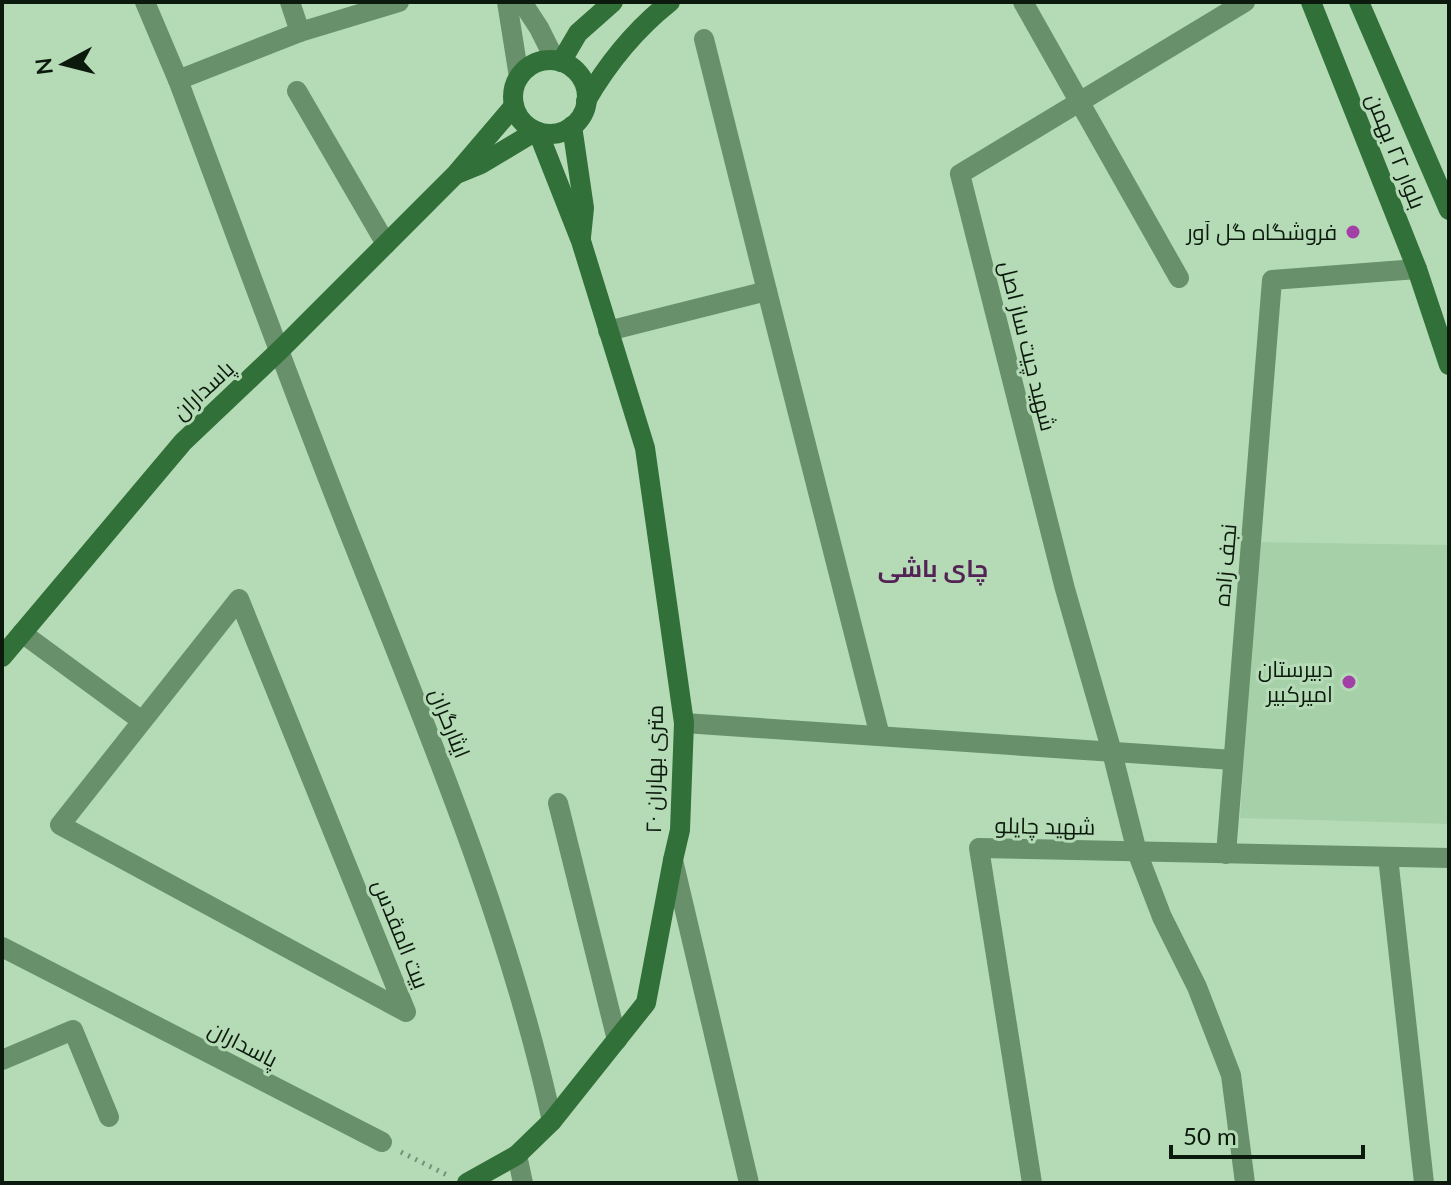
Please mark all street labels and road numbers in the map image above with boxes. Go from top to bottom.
street label: بلوار ۲۲ بهمن [1360,89,1432,213]
street label: شهید چیت ساز اصل [992,258,1063,434]
street label: پاسداران [166,354,241,426]
street label: نجف زاده [1207,522,1242,608]
street label: ایثارگران [424,684,477,762]
street label: ۲۰ متری بهاران [639,705,669,833]
street label: شهید چایلو [994,811,1096,842]
street label: بیت المقدس [366,875,436,993]
street label: پاسداران [203,1015,283,1074]

